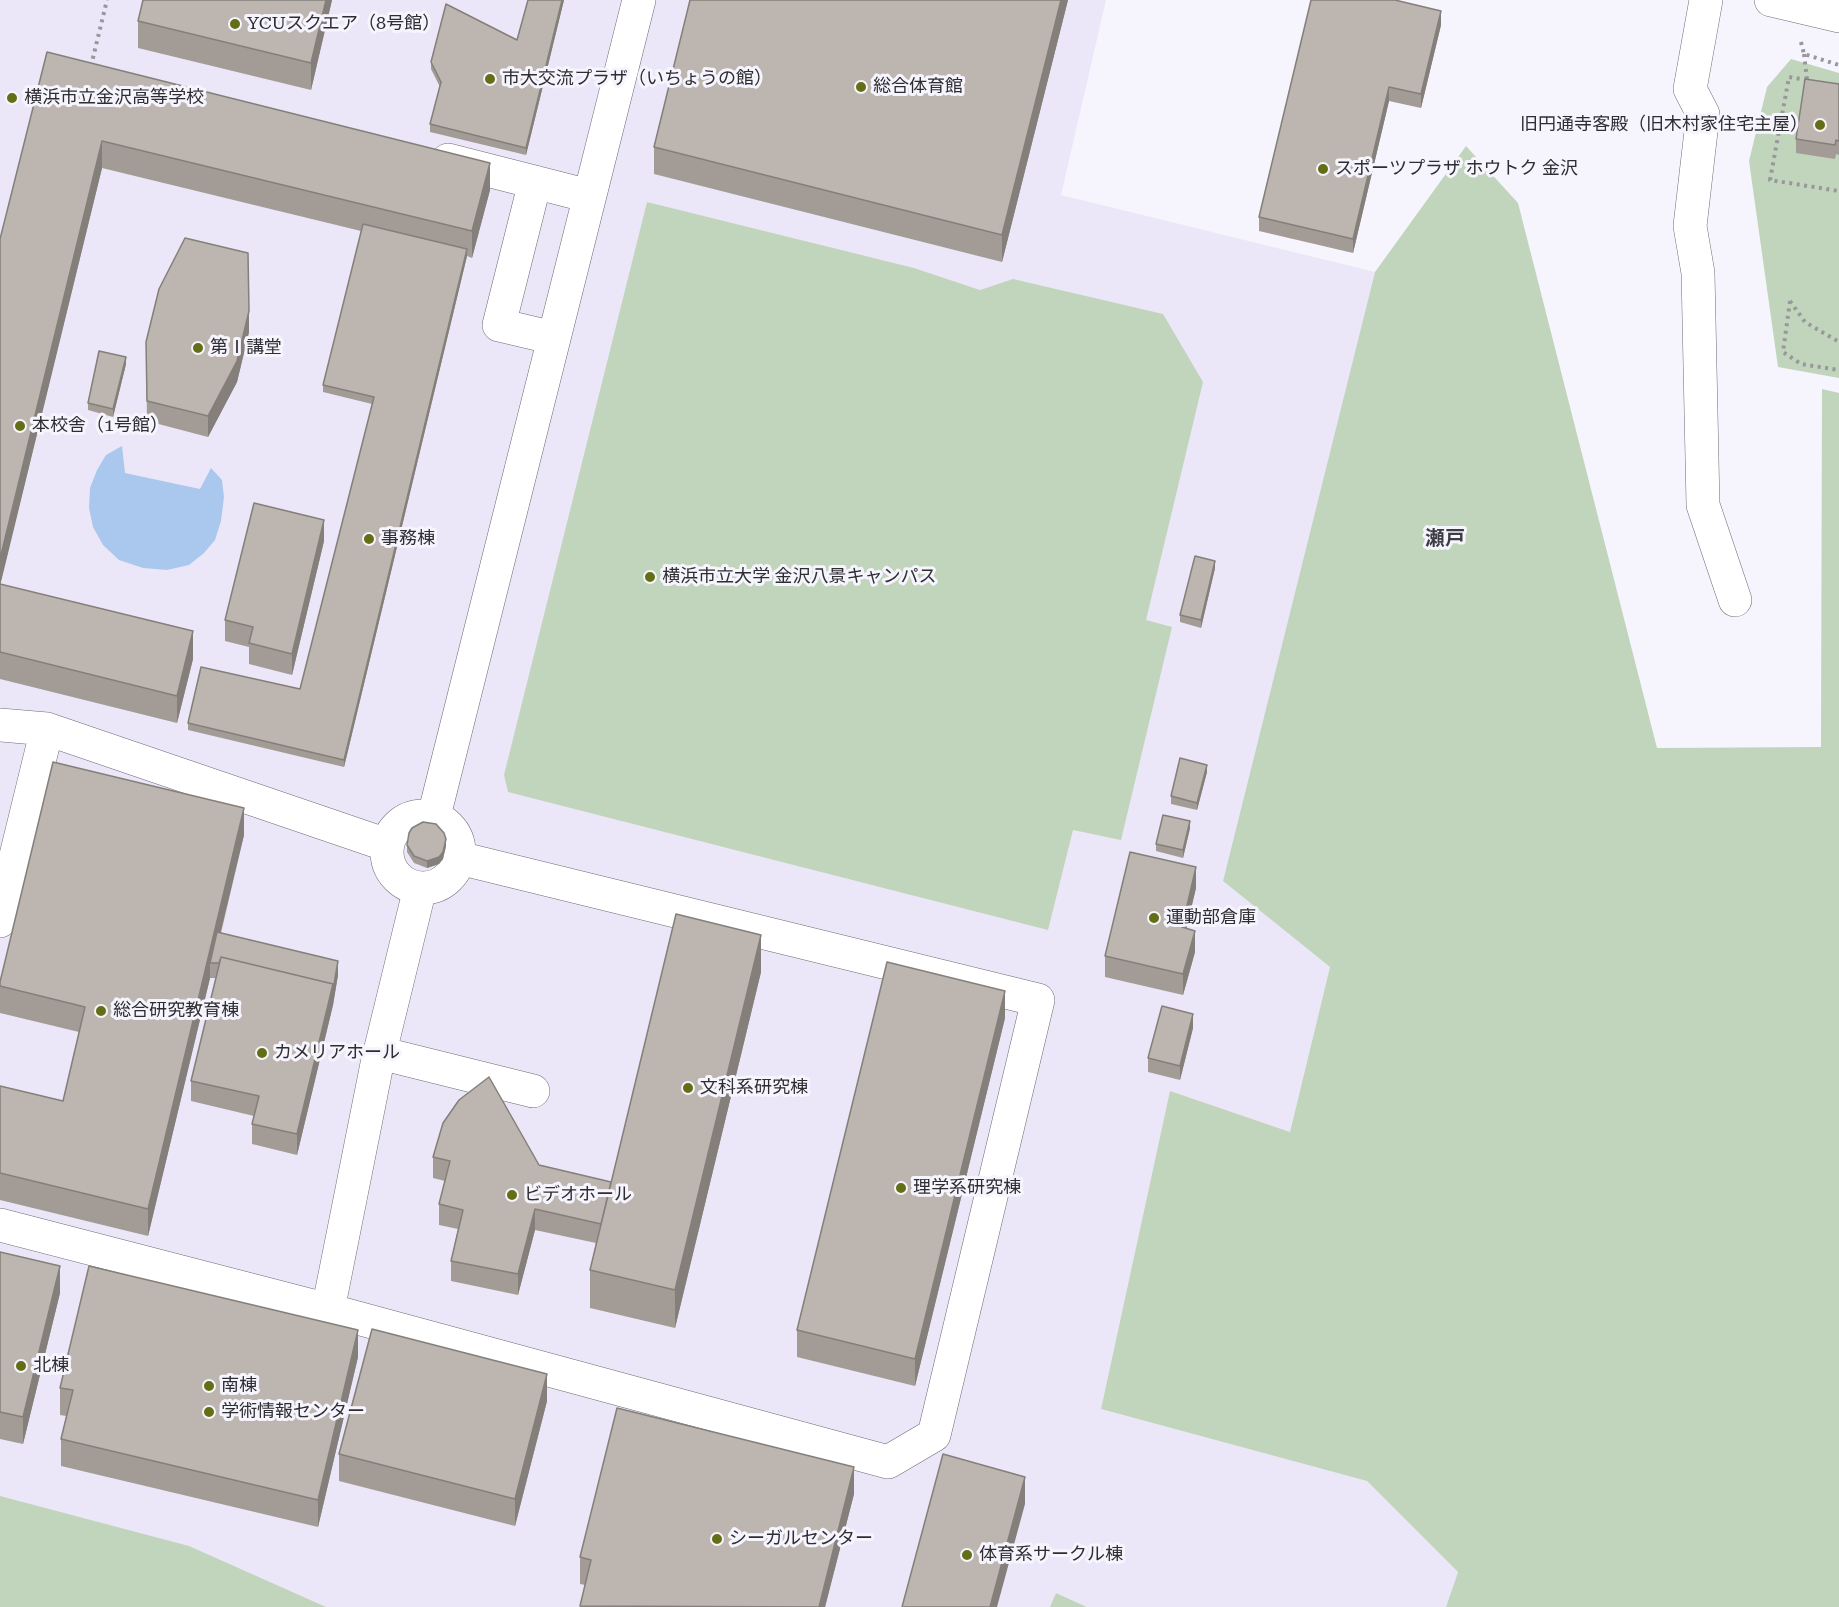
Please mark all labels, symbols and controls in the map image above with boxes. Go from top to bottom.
place label: YCUスクエア（8号館） [247,13,440,35]
marker: YCUスクエア（8号館） [228,17,242,31]
place label: 市大交流プラザ（いちょうの館） [502,68,772,90]
marker: 市大交流プラザ（いちょうの館） [483,72,497,86]
place label: 総合体育館 [873,76,963,98]
marker: 総合体育館 [854,80,868,94]
place label: 横浜市立金沢高等学校 [24,87,204,109]
marker: 横浜市立金沢高等学校 [5,91,19,105]
place label: 旧円通寺客殿（旧木村家住宅主屋） [1520,114,1808,136]
marker: 旧円通寺客殿（旧木村家住宅主屋） [1813,118,1827,132]
place label: スポーツプラザ ホウトク 金沢 [1335,158,1578,180]
marker: スポーツプラザ ホウトク 金沢 [1316,162,1330,176]
place label: 第Ⅰ講堂 [210,337,282,359]
marker: 第Ⅰ講堂 [191,341,205,355]
place label: 本校舎（1号館） [32,415,168,437]
marker: 本校舎（1号館） [13,419,27,433]
district label: 瀬戸 [1425,527,1465,551]
place label: 事務棟 [381,528,435,550]
marker: 事務棟 [362,532,376,546]
place label: 横浜市立大学 金沢八景キャンパス [662,566,937,588]
marker: 横浜市立大学 金沢八景キャンパス [643,570,657,584]
place label: 運動部倉庫 [1166,907,1256,929]
marker: 運動部倉庫 [1147,911,1161,925]
place label: 総合研究教育棟 [113,1000,239,1022]
marker: 総合研究教育棟 [94,1004,108,1018]
place label: カメリアホール [274,1042,400,1064]
marker: カメリアホール [255,1046,269,1060]
place label: 文科系研究棟 [700,1077,808,1099]
marker: 文科系研究棟 [681,1081,695,1095]
place label: 理学系研究棟 [913,1177,1021,1199]
marker: 理学系研究棟 [894,1181,908,1195]
place label: ビデオホール [524,1184,632,1206]
marker: ビデオホール [505,1188,519,1202]
place label: 北棟 [33,1355,69,1377]
marker: 北棟 [14,1359,28,1373]
place label: 南棟 [221,1375,257,1397]
marker: 南棟 [202,1379,216,1393]
place label: 学術情報センター [221,1401,365,1423]
marker: 学術情報センター [202,1405,216,1419]
place label: シーガルセンター [729,1528,873,1550]
marker: シーガルセンター [710,1532,724,1546]
place label: 体育系サークル棟 [979,1544,1123,1566]
marker: 体育系サークル棟 [960,1548,974,1562]

